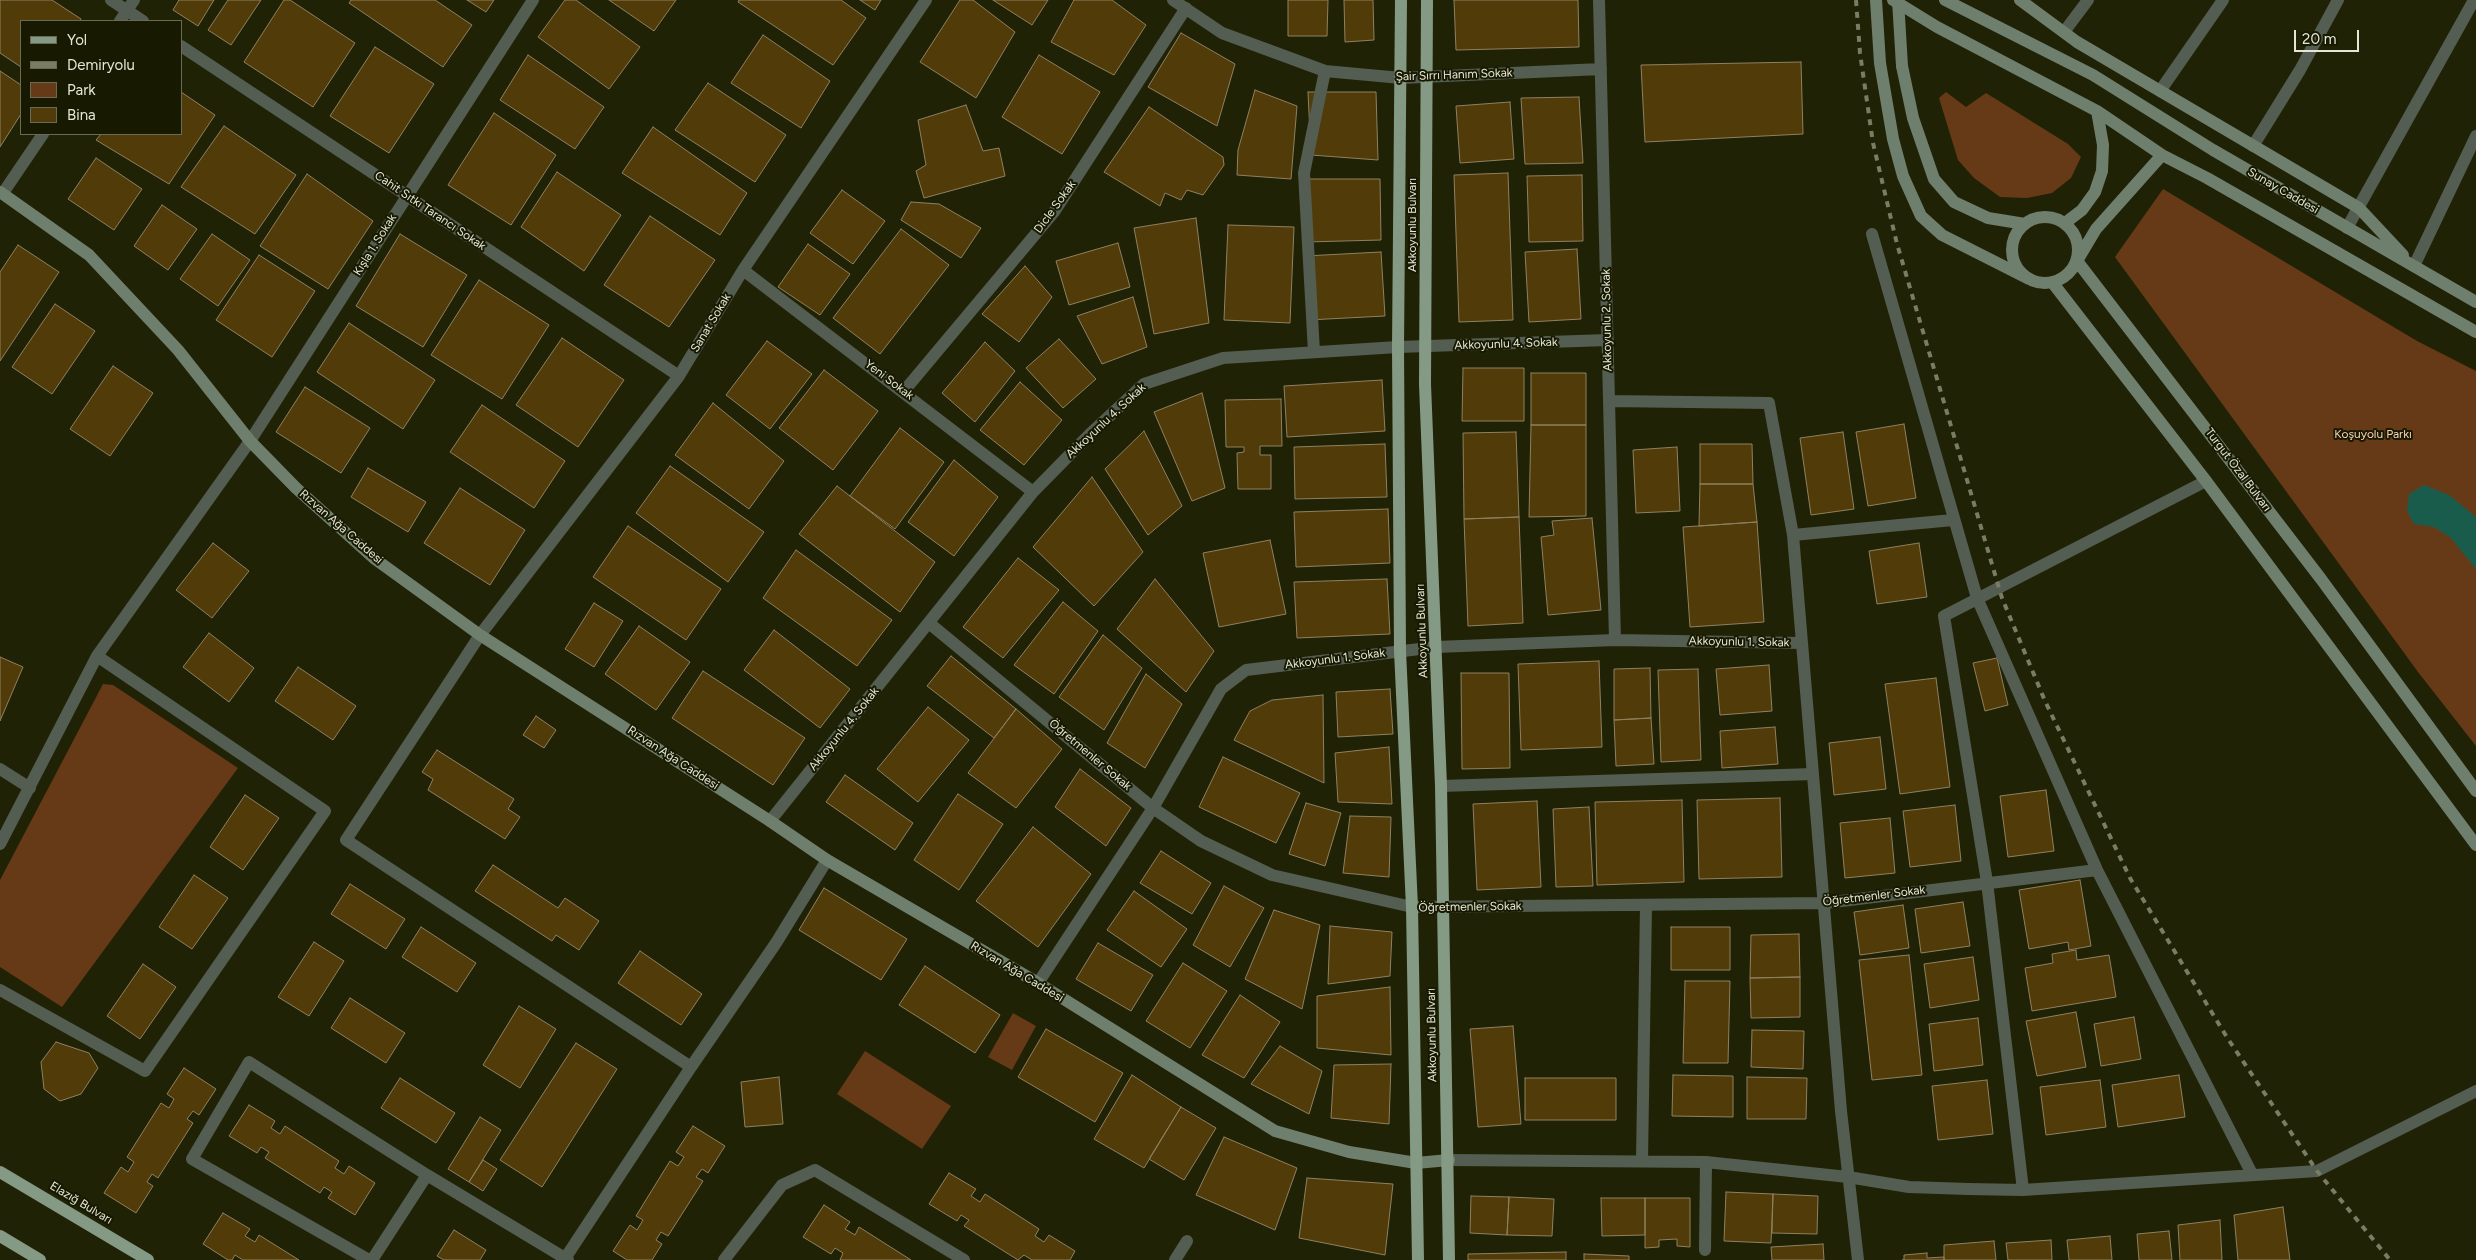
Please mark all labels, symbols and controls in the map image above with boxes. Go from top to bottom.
legend [20,20,182,135]
scale bar [2296,20,2361,52]
text: 20 m [2302,30,2336,48]
text: Yol [67,31,87,49]
text: Demiryolu [67,56,135,74]
street label: Şair Sırrı Hanım Sokak [1395,66,1513,84]
text: Park [67,81,96,99]
text: Bina [67,106,96,124]
street label: Sunay Caddesi [2245,165,2321,217]
street label: Cahit Sıtkı Tarancı Sokak [372,168,488,254]
street label: Dicle Sokak [1031,178,1079,236]
street label: Akkoyunlu Bulvarı [1405,178,1419,272]
street label: Kışla 1. Sokak [350,212,400,278]
street label: Akkoyunlu 2. Sokak [1599,269,1615,371]
street label: Sanat Sokak [688,291,734,355]
street label: Akkoyunlu 4. Sokak [1454,335,1558,353]
street label: Yeni Sokak [862,357,916,403]
street label: Akkoyunlu 4. Sokak [1063,381,1149,461]
street label: Turgut Özal Bulvarı [2202,425,2274,515]
park label: Koşuyolu Parkı [2334,427,2412,441]
street label: Rızvan Ağa Caddesi [296,487,386,567]
street label: Akkoyunlu Bulvarı [1413,584,1431,678]
street label: Akkoyunlu 1. Sokak [1688,634,1790,650]
street label: Akkoyunlu 1. Sokak [1284,646,1386,672]
street label: Akkoyunlu 4. Sokak [806,684,882,774]
street label: Öğretmenler Sokak [1046,716,1134,794]
street label: Rızvan Ağa Caddesi [625,723,721,793]
street label: Öğretmenler Sokak [1822,883,1926,909]
street label: Öğretmenler Sokak [1418,899,1522,915]
street label: Rızvan Ağa Caddesi [968,939,1066,1005]
street label: Akkoyunlu Bulvarı [1424,988,1440,1082]
street label: Elazığ Bulvarı [47,1179,115,1227]

